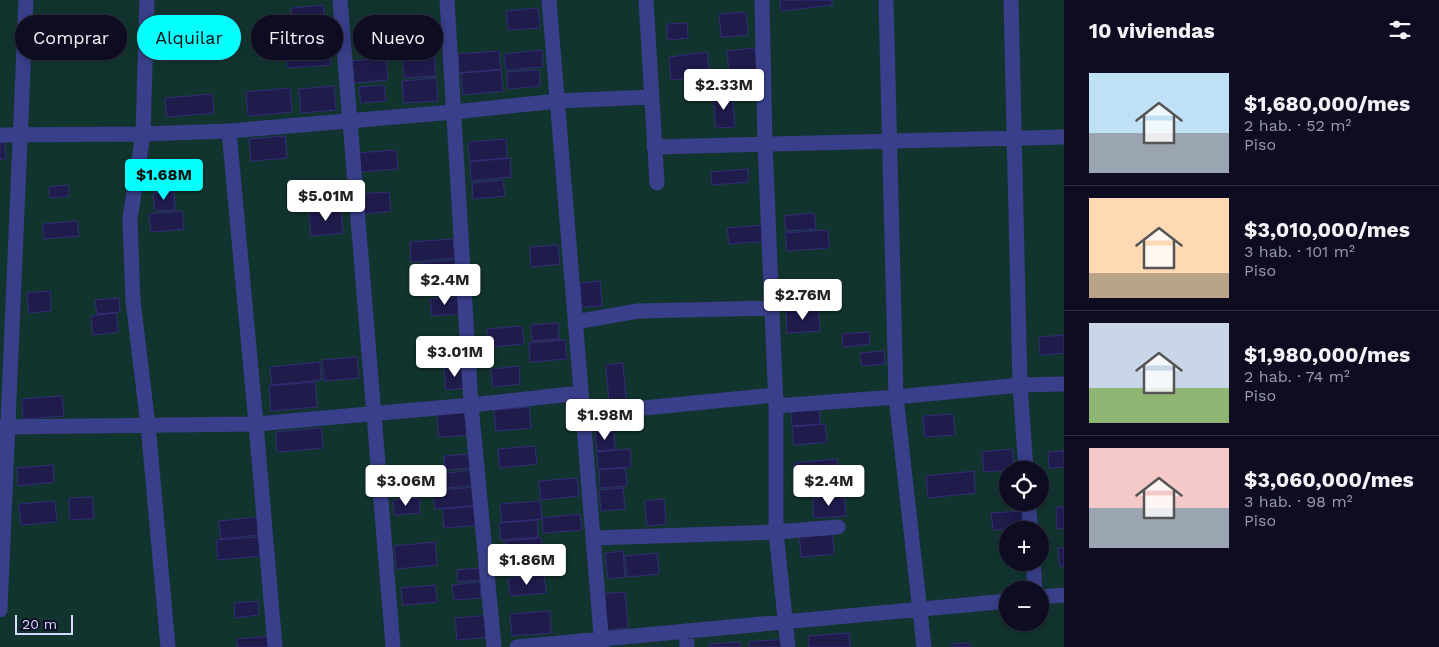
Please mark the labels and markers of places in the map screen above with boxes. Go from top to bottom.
pin: $2.33M [683,68,765,111]
pin: $1.68M [123,158,205,201]
pin: $5.01M [285,180,367,222]
pin: $2.4M [410,264,480,306]
pin: $2.76M [762,278,844,321]
pin: $3.01M [414,336,496,378]
pin: $1.98M [564,398,646,441]
pin: $3.06M [365,464,447,507]
pin: $2.4M [794,464,864,507]
pin: $1.86M [486,544,568,586]

